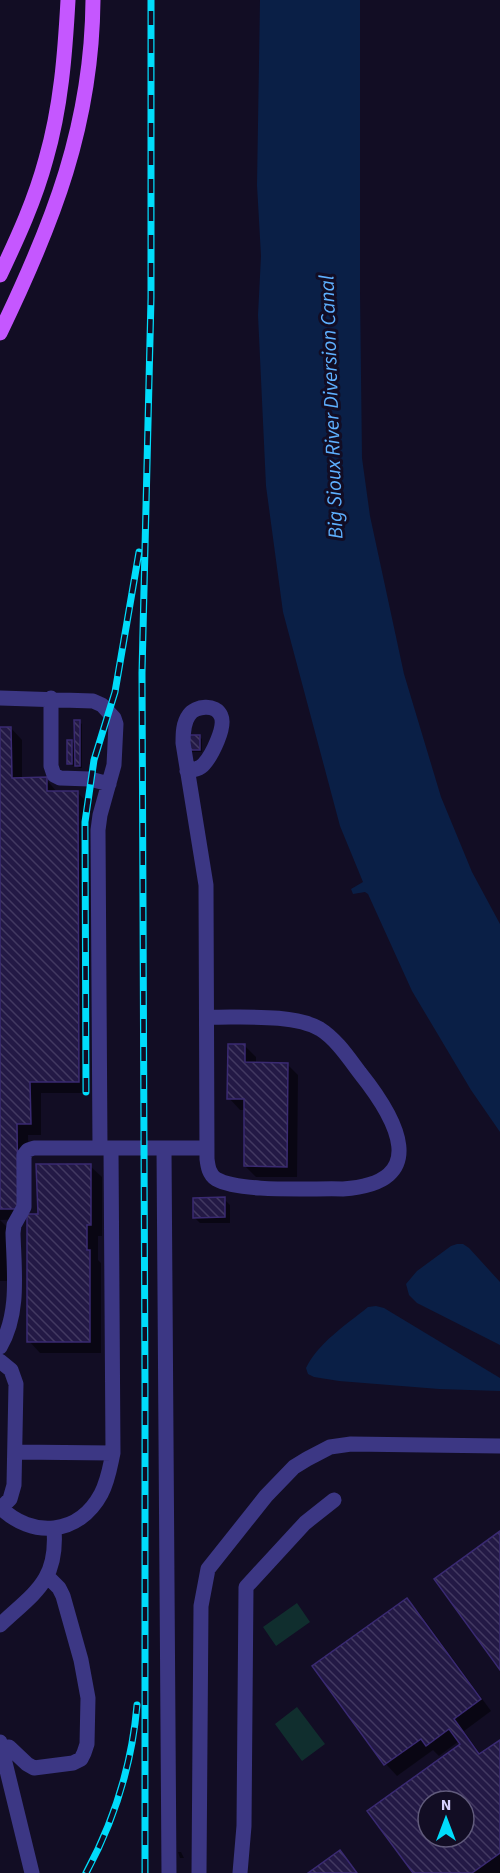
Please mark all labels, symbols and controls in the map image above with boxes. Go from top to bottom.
water label: Big Sioux River Diversion Canal [311,274,351,539]
north arrow [416,1789,476,1849]
text: N [441,1794,451,1816]

